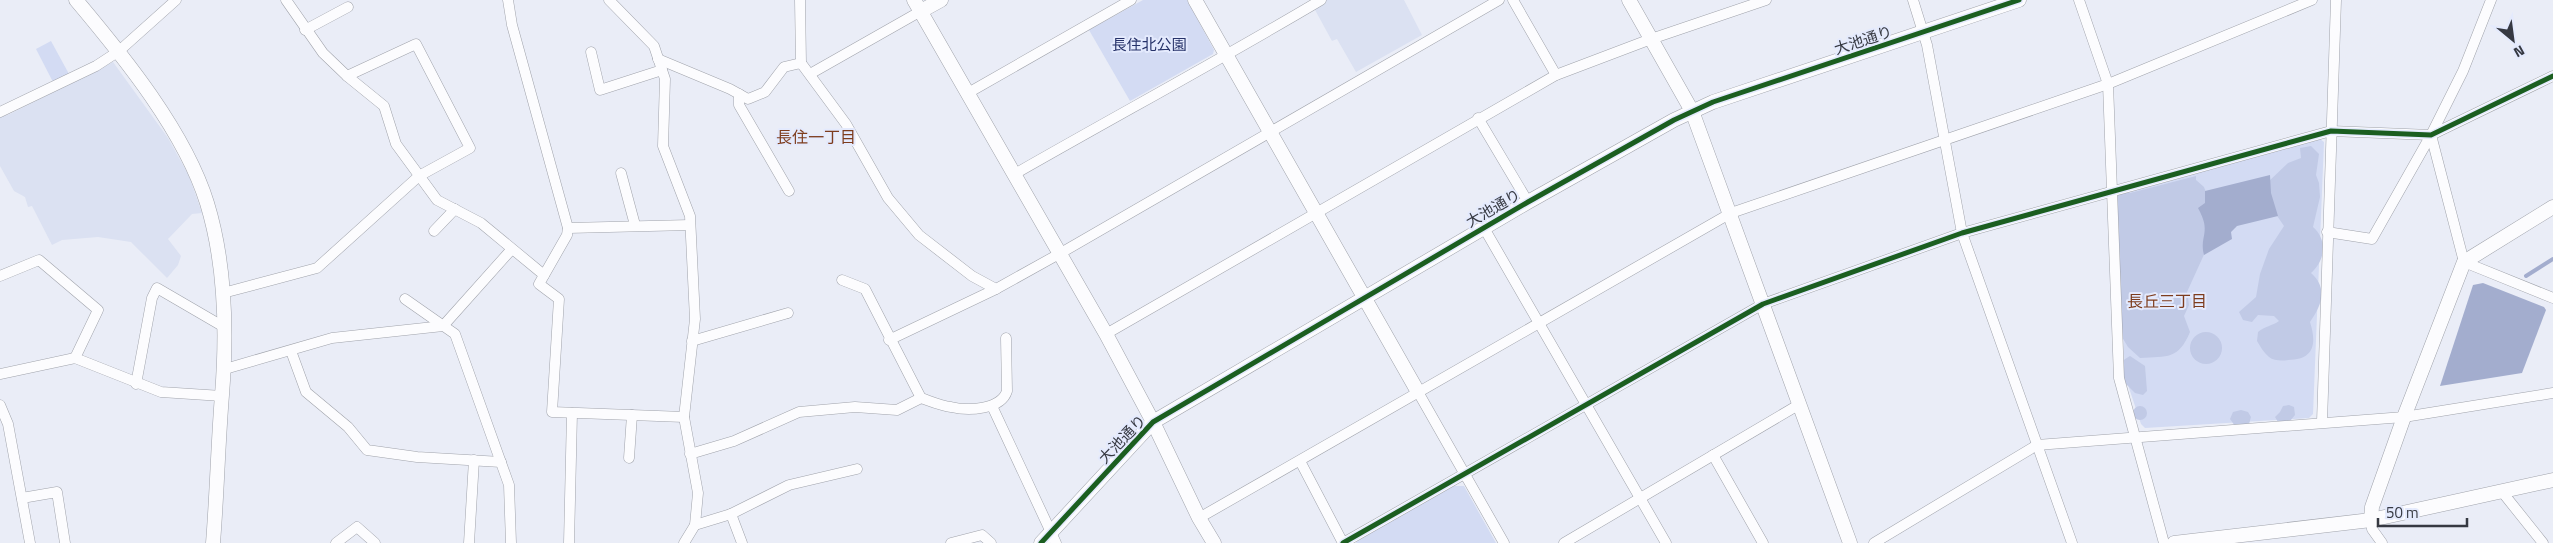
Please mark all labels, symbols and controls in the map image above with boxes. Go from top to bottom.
north arrow [2488,15,2538,65]
street label: 大池通り [1831,20,1895,60]
park label: 長住北公園 [1111,33,1187,56]
text: N [2510,40,2529,63]
district label: 長住一丁目 [776,125,856,149]
street label: 大池通り [1461,183,1525,233]
district label: 長丘三丁目 [2127,289,2207,313]
street label: 大池通り [1093,409,1151,469]
scale bar [2378,496,2467,528]
text: 50 m [2386,501,2419,524]

